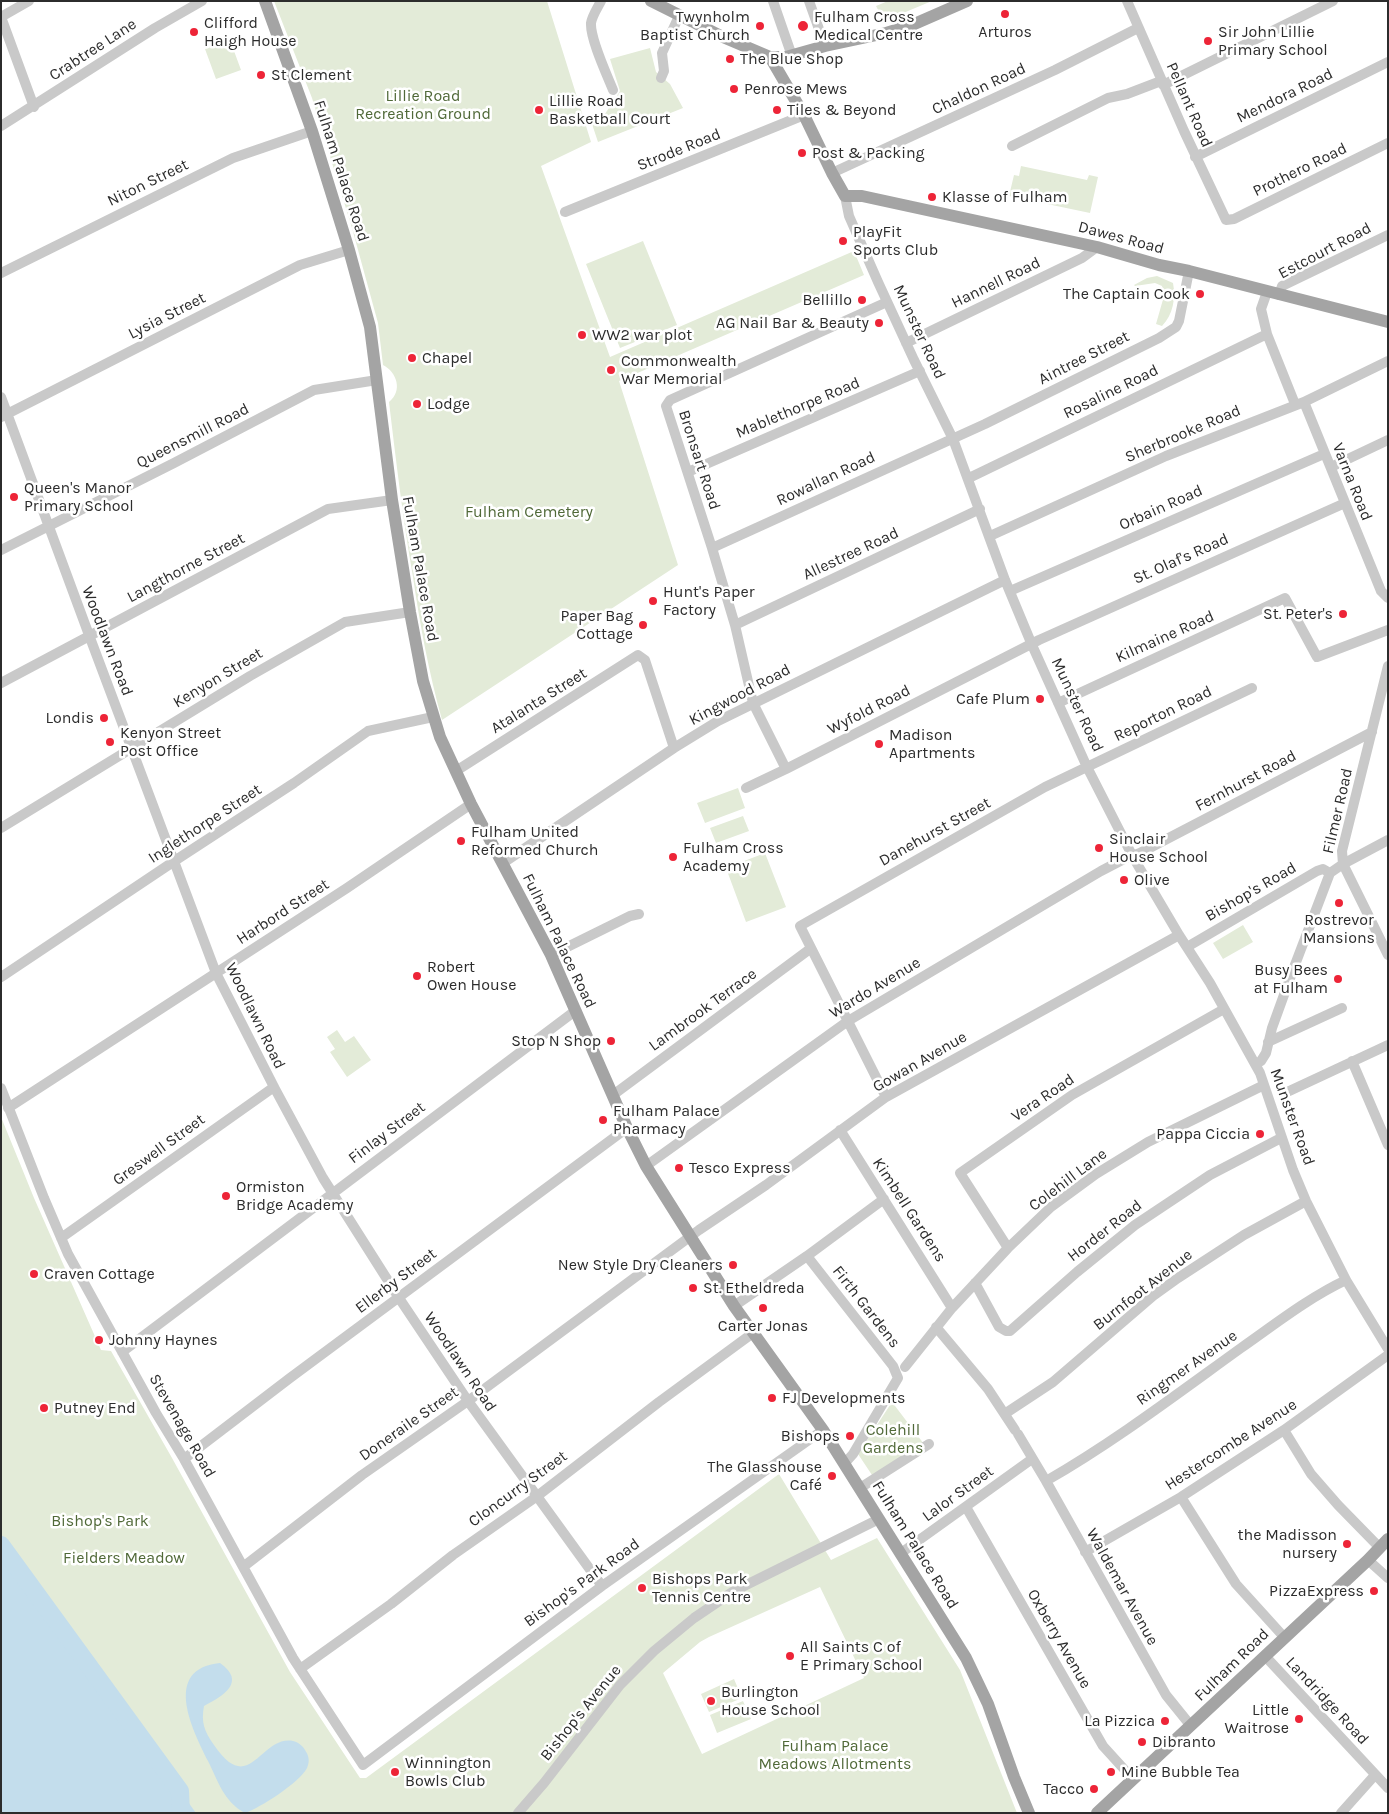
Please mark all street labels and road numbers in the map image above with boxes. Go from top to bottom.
street label: Crabtree Lane [46,15,140,85]
street label: Chaldon Road [929,59,1029,119]
street label: Pellant Road [1162,59,1216,151]
street label: Mendora Road [1234,64,1336,128]
street label: Fulham Palace Road [309,98,373,244]
street label: Strode Road [634,125,724,175]
street label: Prothero Road [1250,139,1350,201]
street label: Niton Street [104,155,192,211]
street label: Dawes Road [1076,217,1166,259]
street label: Estcourt Road [1275,218,1375,284]
street label: Hannell Road [948,253,1044,313]
street label: Munster Road [889,282,949,382]
street label: Lysia Street [125,288,209,344]
street label: Aintree Street [1035,327,1133,389]
street label: Rosaline Road [1060,361,1162,423]
street label: Mablethorpe Road [733,373,863,443]
street label: Queensmill Road [133,399,253,473]
street label: Sherbrooke Road [1122,401,1244,467]
street label: Bronsart Road [674,408,724,512]
street label: Varna Road [1328,440,1376,524]
street label: Rowallan Road [773,448,879,510]
street label: Orbain Road [1116,481,1206,535]
street label: Fulham Palace Road [398,495,442,643]
street label: Allestree Road [800,523,902,585]
street label: Langthorne Street [124,529,248,607]
street label: St. Olaf's Road [1130,529,1232,589]
street label: Woodlawn Road [77,583,137,699]
street label: Kilmaine Road [1113,607,1217,667]
street label: Kenyon Street [170,644,266,712]
street label: Munster Road [1047,655,1107,755]
street label: Kingwood Road [686,660,794,730]
street label: Atalanta Street [487,664,591,738]
street label: Wyfold Road [824,681,914,739]
street label: Reporton Road [1111,682,1215,746]
street label: Fernhurst Road [1192,746,1300,816]
street label: Filmer Road [1319,766,1357,856]
street label: Inglethorpe Street [145,780,265,868]
street label: Danehurst Street [876,793,994,871]
street label: Bishop's Road [1202,858,1300,926]
street label: Fulham Palace Road [518,871,600,1011]
street label: Harbord Street [233,875,333,949]
street label: Wardo Avenue [826,953,924,1023]
street label: Woodlawn Road [221,960,289,1072]
street label: Lambrook Terrace [645,964,761,1056]
street label: Gowan Avenue [869,1027,971,1097]
street label: Munster Road [1266,1066,1318,1168]
street label: Vera Road [1008,1070,1078,1126]
street label: Finlay Street [345,1098,429,1168]
street label: Greswell Street [109,1110,209,1190]
street label: Colehill Lane [1025,1144,1111,1216]
street label: Kimbell Gardens [868,1154,950,1266]
street label: Horder Road [1064,1196,1146,1266]
street label: Ellerby Street [352,1244,440,1318]
street label: Burnfoot Avenue [1090,1245,1196,1335]
street label: Firth Gardens [828,1262,904,1352]
street label: Woodlawn Road [420,1309,500,1415]
street label: Ringmer Avenue [1133,1326,1241,1410]
street label: Stevenage Road [145,1371,219,1481]
street label: Doneraile Street [356,1383,462,1465]
street label: Hestercombe Avenue [1161,1395,1301,1495]
street label: Cloncurry Street [465,1447,571,1531]
street label: Lalor Street [919,1462,997,1526]
street label: Fulham Palace Road [868,1477,962,1613]
street label: Waldemar Avenue [1082,1525,1162,1649]
street label: Bishop's Park Road [520,1535,644,1631]
street label: Oxberry Avenue [1023,1586,1095,1692]
street label: Fulham Road [1191,1625,1273,1705]
street label: Landridge Road [1281,1653,1373,1749]
street label: Bishop's Avenue [536,1661,626,1765]

